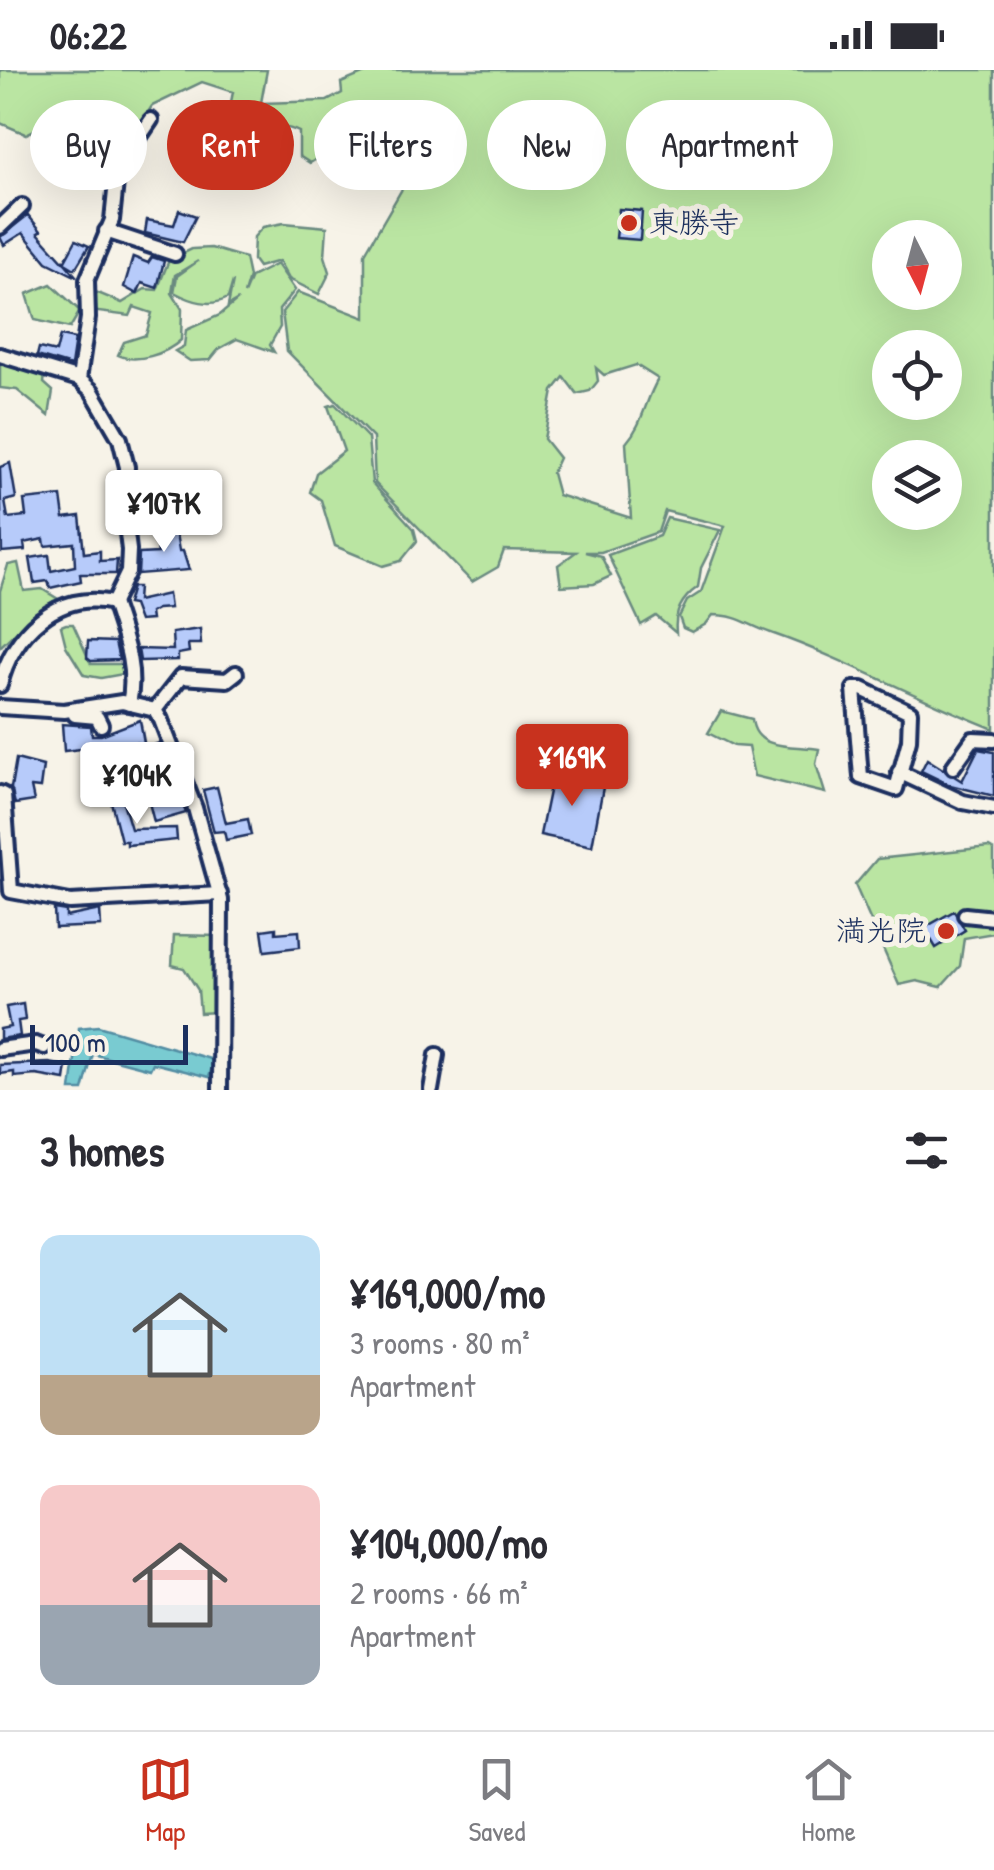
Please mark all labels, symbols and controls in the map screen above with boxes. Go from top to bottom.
text: 06:22 [50,9,127,61]
chip: Buy [30,100,147,190]
chip: Rent [167,100,294,190]
chip: Filters [314,100,467,190]
chip: New [487,100,606,190]
chip: Apartment [626,100,833,190]
place label: 東勝寺 [649,202,739,242]
marker: 東勝寺 [618,212,640,234]
north arrow [872,220,962,310]
map controls [872,220,962,530]
button: locate [872,330,962,420]
button: layers [872,440,962,530]
pin: ¥107K [94,470,234,555]
text: ¥107K [127,481,201,524]
pin: ¥169K [502,724,642,809]
text: ¥169K [538,735,606,778]
pin: ¥104K [67,742,207,827]
text: ¥104K [102,753,172,796]
place label: 満光院 [836,910,926,950]
marker: 満光院 [935,920,957,942]
scale bar [30,1020,188,1064]
text: 100 m [45,1023,106,1061]
text: 3 homes [40,1122,165,1179]
icon: filters [899,1123,954,1178]
text: ¥169,000/mo [350,1264,545,1321]
icon: home [120,1275,240,1395]
text: 3 rooms · 80 m² [350,1321,530,1364]
text: Apartment [350,1364,475,1407]
text: ¥104,000/mo [350,1514,547,1571]
icon: home [120,1525,240,1645]
text: 2 rooms · 66 m² [350,1571,528,1614]
text: Apartment [350,1614,475,1657]
tab: Map [138,1752,193,1850]
tab: Saved [468,1752,526,1850]
tab: Home [801,1752,856,1850]

